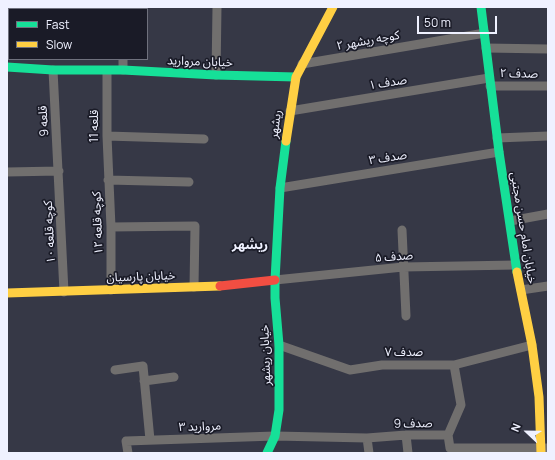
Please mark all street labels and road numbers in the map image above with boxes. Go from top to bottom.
street label: کوچه ریشهر ۲ [335,28,401,54]
street label: خیابان مروارید [167,54,233,70]
street label: صدف ۲ [500,66,538,82]
street label: صدف ۱ [368,73,408,93]
street label: قلعه 9 [36,105,52,137]
street label: ریشهر [267,109,285,139]
street label: قلعه 11 [88,110,102,142]
street label: صدف ۳ [368,148,408,168]
street label: خیابان امام حسن مجتبی [507,171,539,285]
street label: کوچه قلعه ۱۲ [90,191,106,255]
street label: کوچه قلعه ۱۰ [41,200,59,264]
street label: صدف ۵ [374,248,414,266]
street label: خیابان پارسیان [106,269,176,285]
street label: خیابان ریشهر [258,324,274,386]
street label: صدف ۷ [385,346,423,360]
street label: صدف 9 [393,416,433,432]
street label: مروارید ۳ [178,419,222,435]

